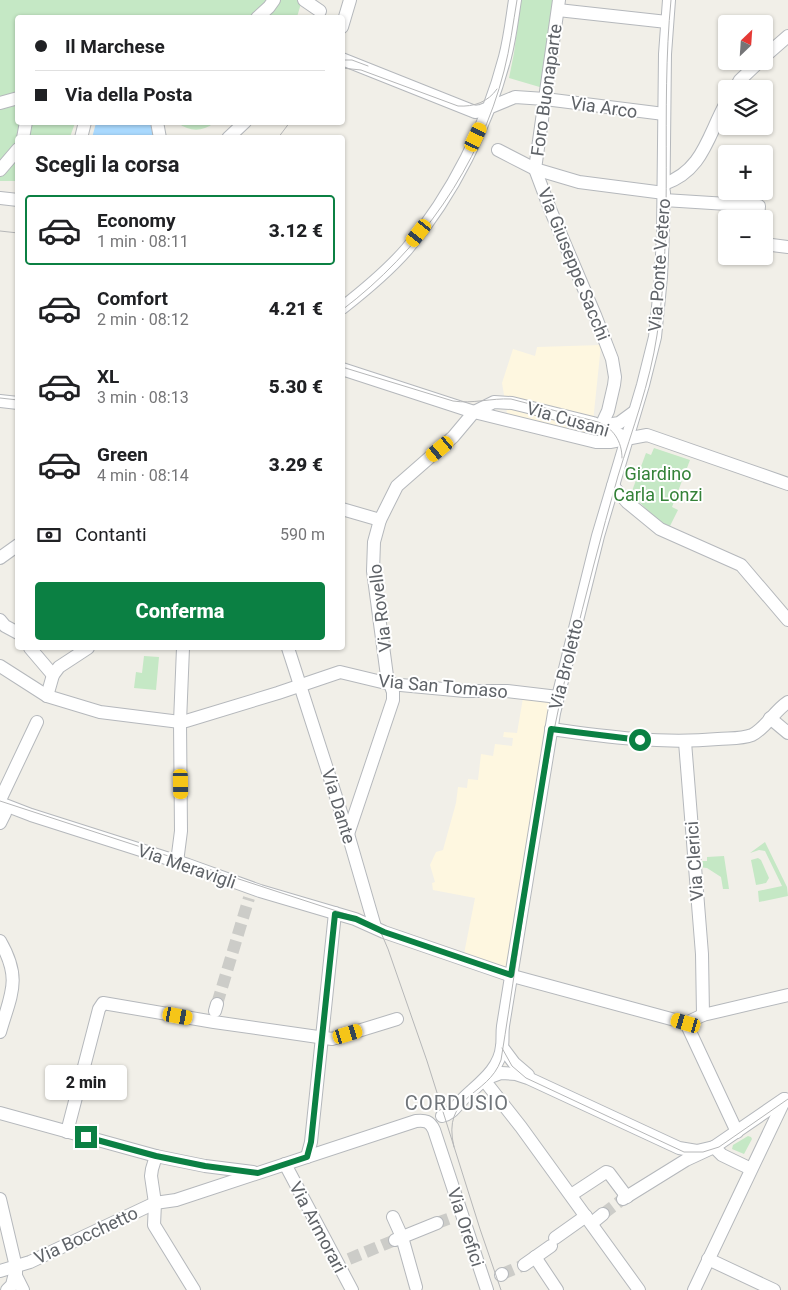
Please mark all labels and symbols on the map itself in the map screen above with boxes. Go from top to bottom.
north arrow [718,15,772,70]
street label: Foro Buonaparte [526,22,566,158]
street label: Via Arco [569,92,639,122]
car [462,120,489,154]
street label: Via Giuseppe Sacchi [534,184,614,344]
street label: Via Ponte Vetero [644,198,674,332]
car [403,217,434,249]
street label: Via Cusani [524,397,612,441]
car [423,434,456,464]
park label: Giardino Carla Lonzi [613,463,703,505]
street label: Via Rovello [364,563,396,653]
street label: Via Broletto [545,616,587,712]
street label: Via San Tomaso [377,670,509,702]
route start [629,729,651,751]
street label: Via Dante [318,766,360,846]
car [173,769,188,799]
street label: Via Clerici [681,820,707,902]
street label: Via Meravigli [135,839,239,893]
car [161,1006,194,1026]
car [669,1012,702,1034]
car [331,1022,364,1046]
callout: 2 min [45,1064,127,1100]
district label: CORDUSIO [405,1091,509,1115]
route end [75,1126,97,1148]
street label: Via Armorari [285,1178,351,1276]
street label: Via Orefici [443,1185,489,1269]
street label: Via Bocchetto [31,1202,141,1268]

